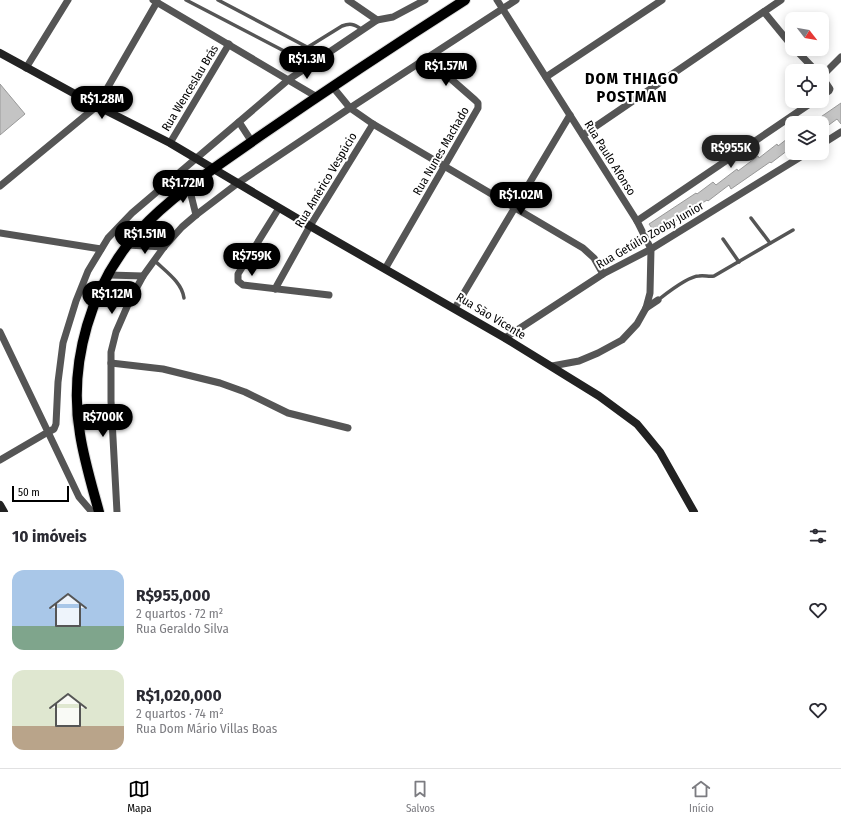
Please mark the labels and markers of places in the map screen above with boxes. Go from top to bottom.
pin: R$1.3M [274,46,340,80]
pin: R$1.57M [409,53,483,87]
pin: R$1.28M [65,86,139,120]
pin: R$955K [698,135,764,169]
pin: R$1.72M [146,170,220,204]
pin: R$1.02M [484,182,558,216]
pin: R$1.51M [108,221,182,255]
pin: R$759K [219,243,285,277]
pin: R$1.12M [75,281,149,315]
pin: R$700K [70,404,136,438]

